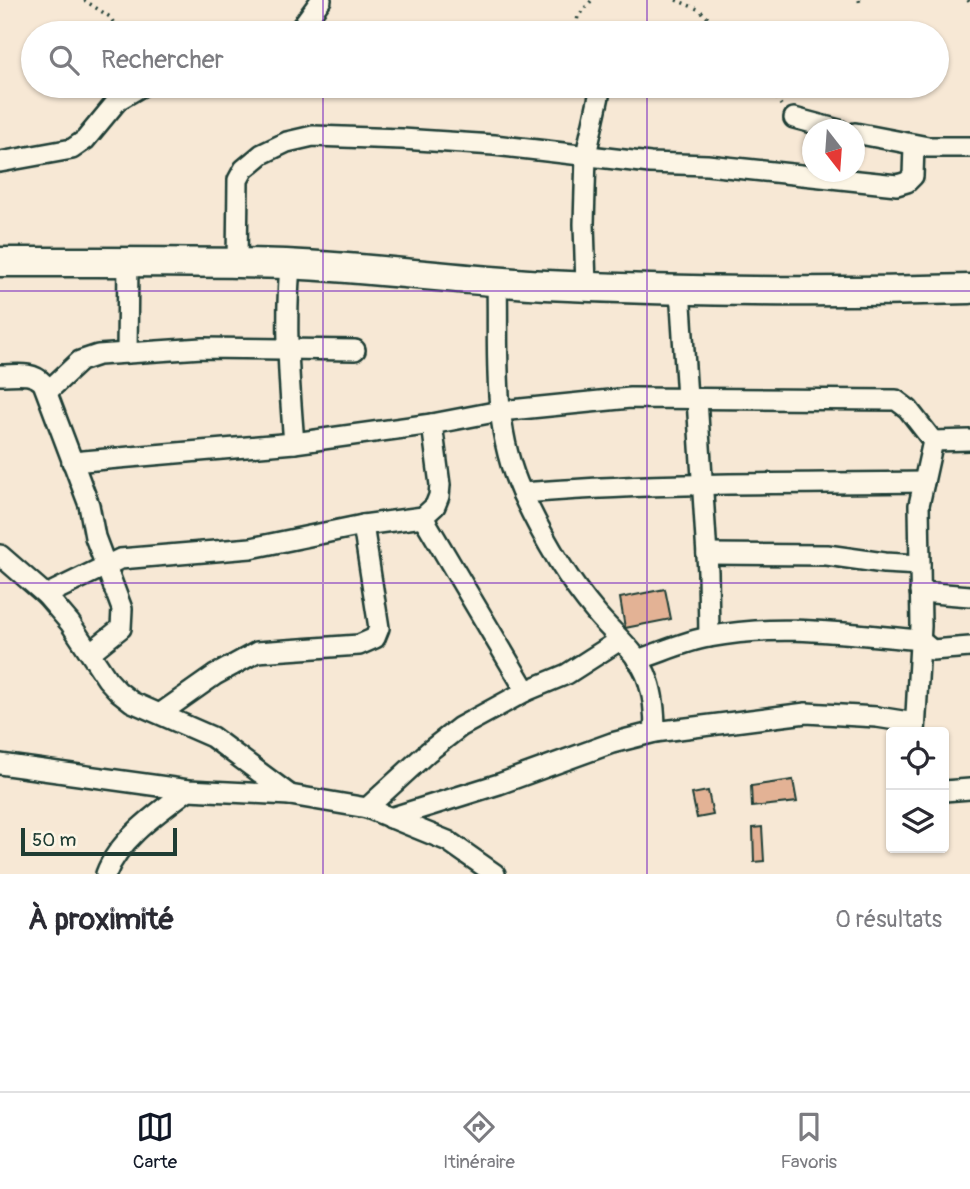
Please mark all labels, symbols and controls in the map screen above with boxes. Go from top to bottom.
search box [21,21,949,98]
icon: search [45,41,83,79]
text: Rechercher [101,44,224,76]
north arrow [802,119,865,182]
map controls [886,727,949,853]
button: locate [886,727,949,790]
button: layers [886,790,949,853]
scale bar [21,825,177,857]
text: 50 m [32,828,76,852]
text: À proximité [28,901,174,938]
text: 0 résultats [835,905,942,934]
tab: Carte [133,1108,177,1174]
tab: Itinéraire [443,1108,515,1174]
tab: Favoris [781,1108,837,1174]

